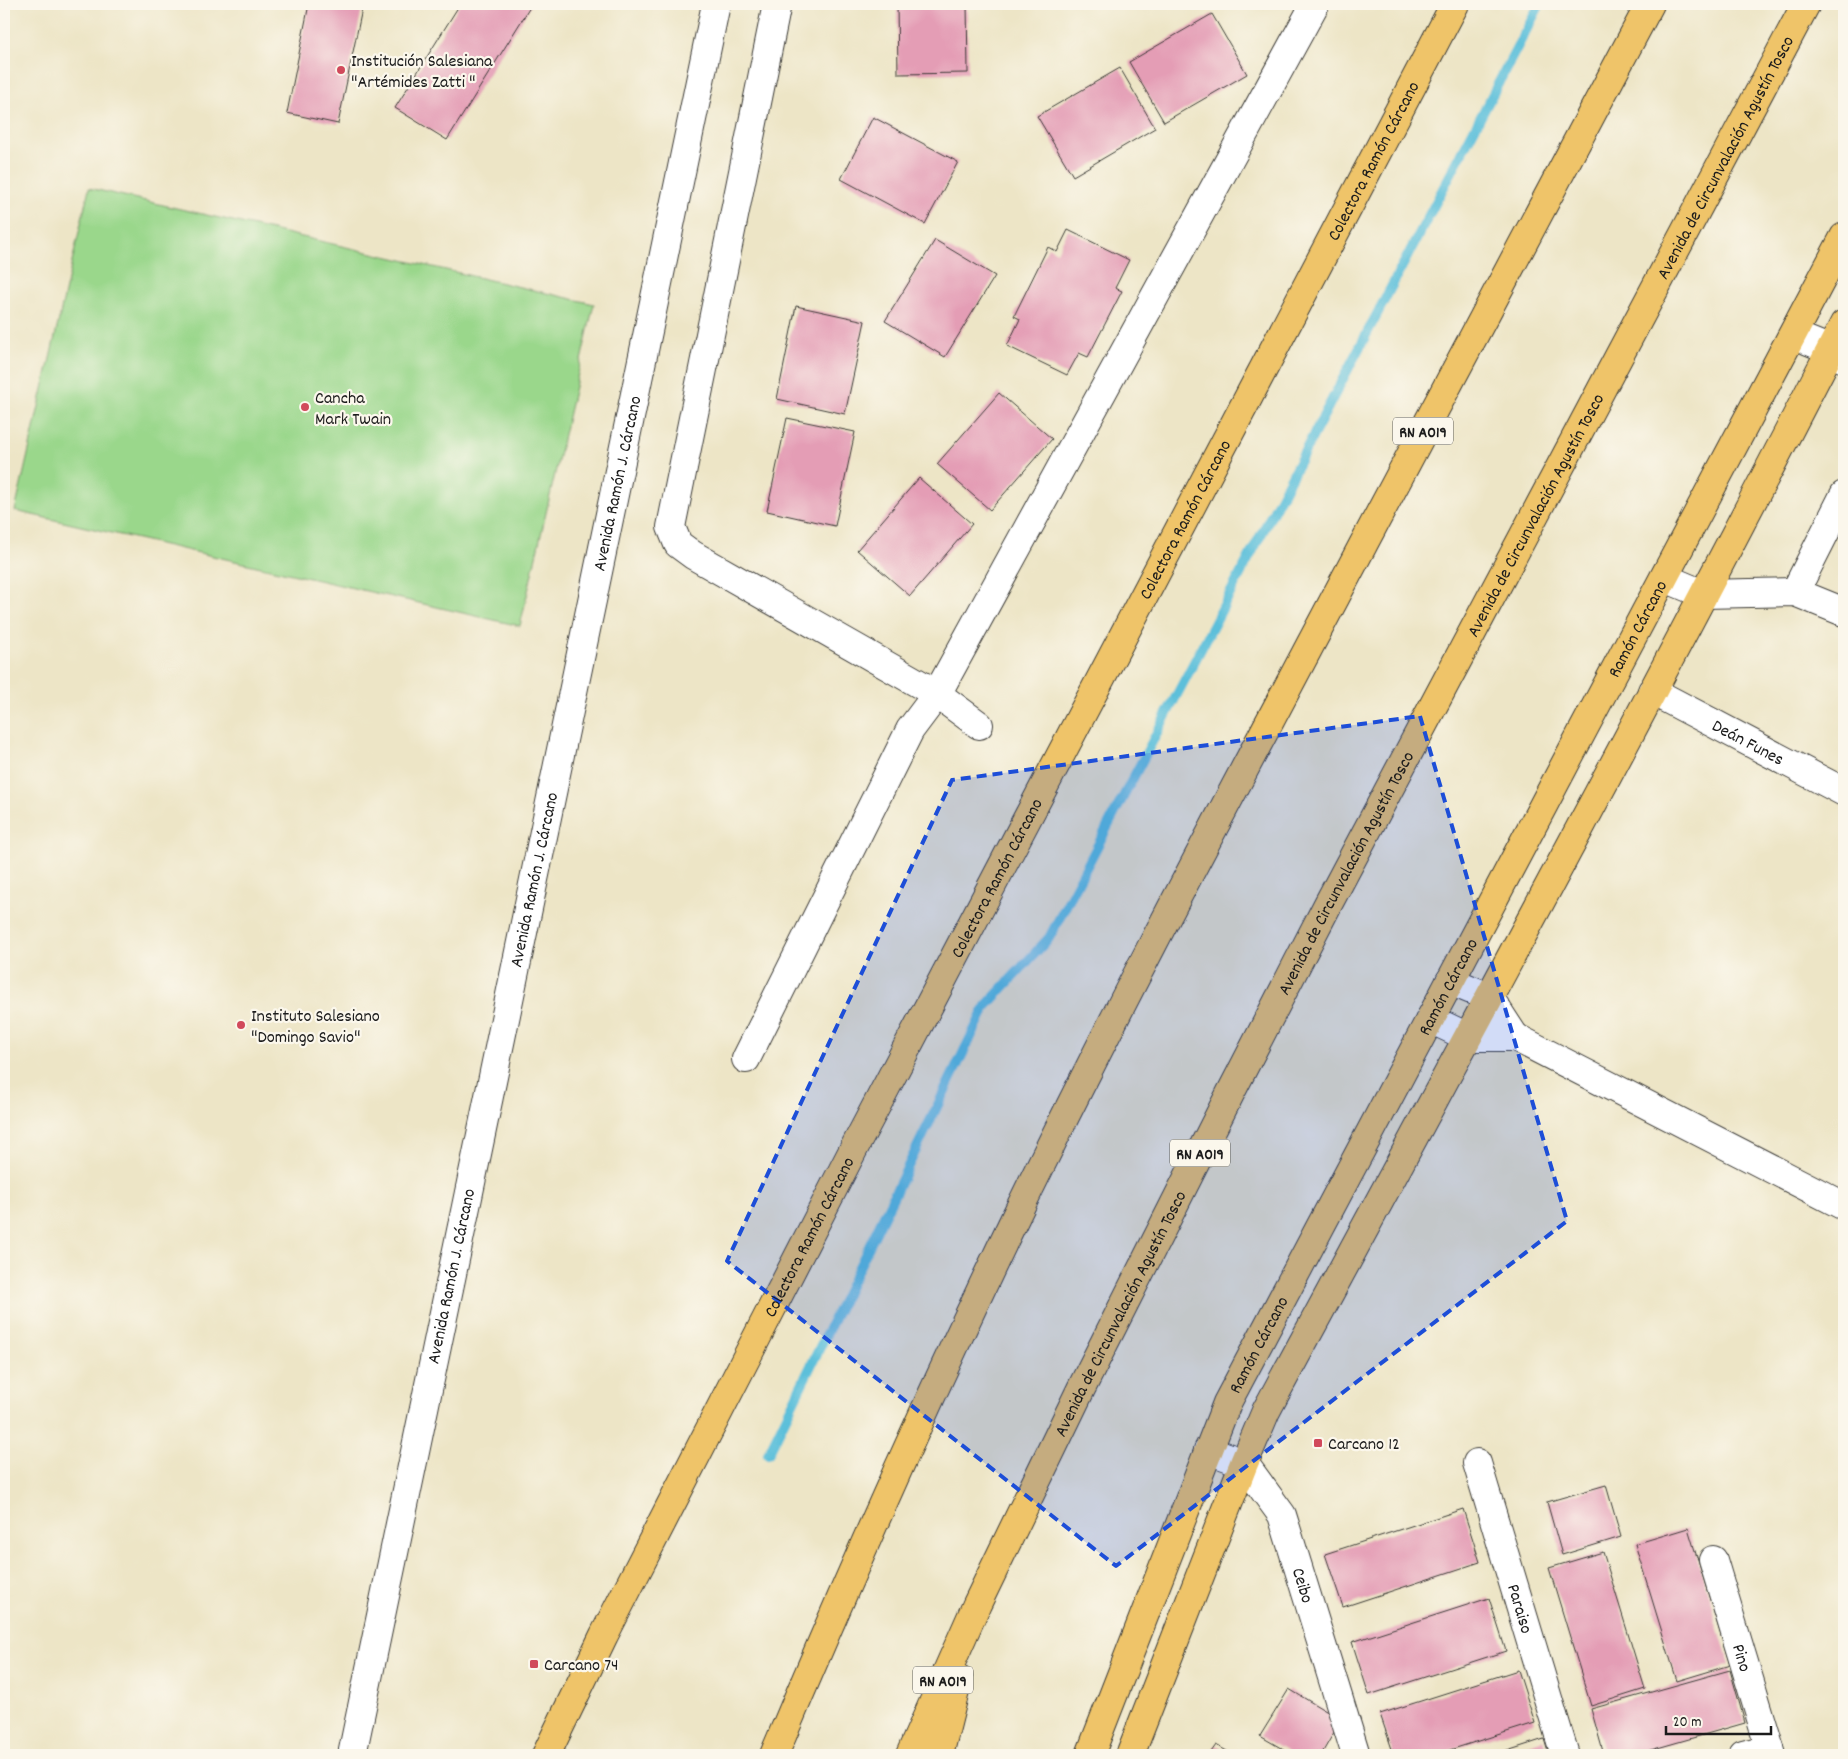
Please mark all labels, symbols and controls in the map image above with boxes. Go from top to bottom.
street label: Avenida de Circunvalación Agustín Tosco [1652,32,1802,284]
place label: Institución Salesiana "Artémides Zatti " [351,50,493,96]
marker: Institución Salesiana "Artémides Zatti " [335,64,347,76]
street label: Colectora Ramón Cárcano [1323,78,1427,246]
place label: Cancha Mark Twain [315,387,391,433]
street label: Avenida de Circunvalación Agustín Tosco [1462,390,1612,642]
street label: Avenida Ramón J. Cárcano [588,394,649,574]
marker: Cancha Mark Twain [299,401,311,413]
road number: RN A019 [1393,418,1453,444]
street label: Colectora Ramón Cárcano [1134,436,1239,605]
street label: Ramón Cárcano [1603,577,1675,683]
street label: Deán Funes [1707,715,1788,773]
street label: Avenida de Circunvalación Agustín Tosco [1273,748,1422,1000]
street label: Avenida Ramón J. Cárcano [505,790,566,970]
street label: Colectora Ramón Cárcano [946,795,1051,963]
street label: Ramón Cárcano [1414,935,1486,1041]
place label: Instituto Salesiano "Domingo Savio" [251,1005,380,1051]
marker: Instituto Salesiano "Domingo Savio" [235,1019,247,1031]
road number: RN A019 [1170,1140,1230,1166]
street label: Colectora Ramón Cárcano [759,1153,862,1322]
street label: Avenida Ramón J. Cárcano [422,1187,483,1366]
street label: Avenida de Circunvalación Agustín Tosco [1050,1187,1194,1442]
street label: Ramón Cárcano [1224,1293,1296,1399]
place label: Carcano 12 [1328,1433,1400,1458]
marker: Carcano 12 [1312,1437,1324,1449]
street label: Ceibo [1284,1565,1318,1607]
street label: Paraiso [1499,1581,1538,1637]
street label: Pino [1724,1641,1756,1675]
place label: Carcano 74 [544,1654,619,1679]
marker: Carcano 74 [528,1658,540,1670]
road number: RN A019 [913,1666,973,1694]
scale bar [1666,1704,1770,1736]
text: 20 m [1673,1712,1701,1734]

